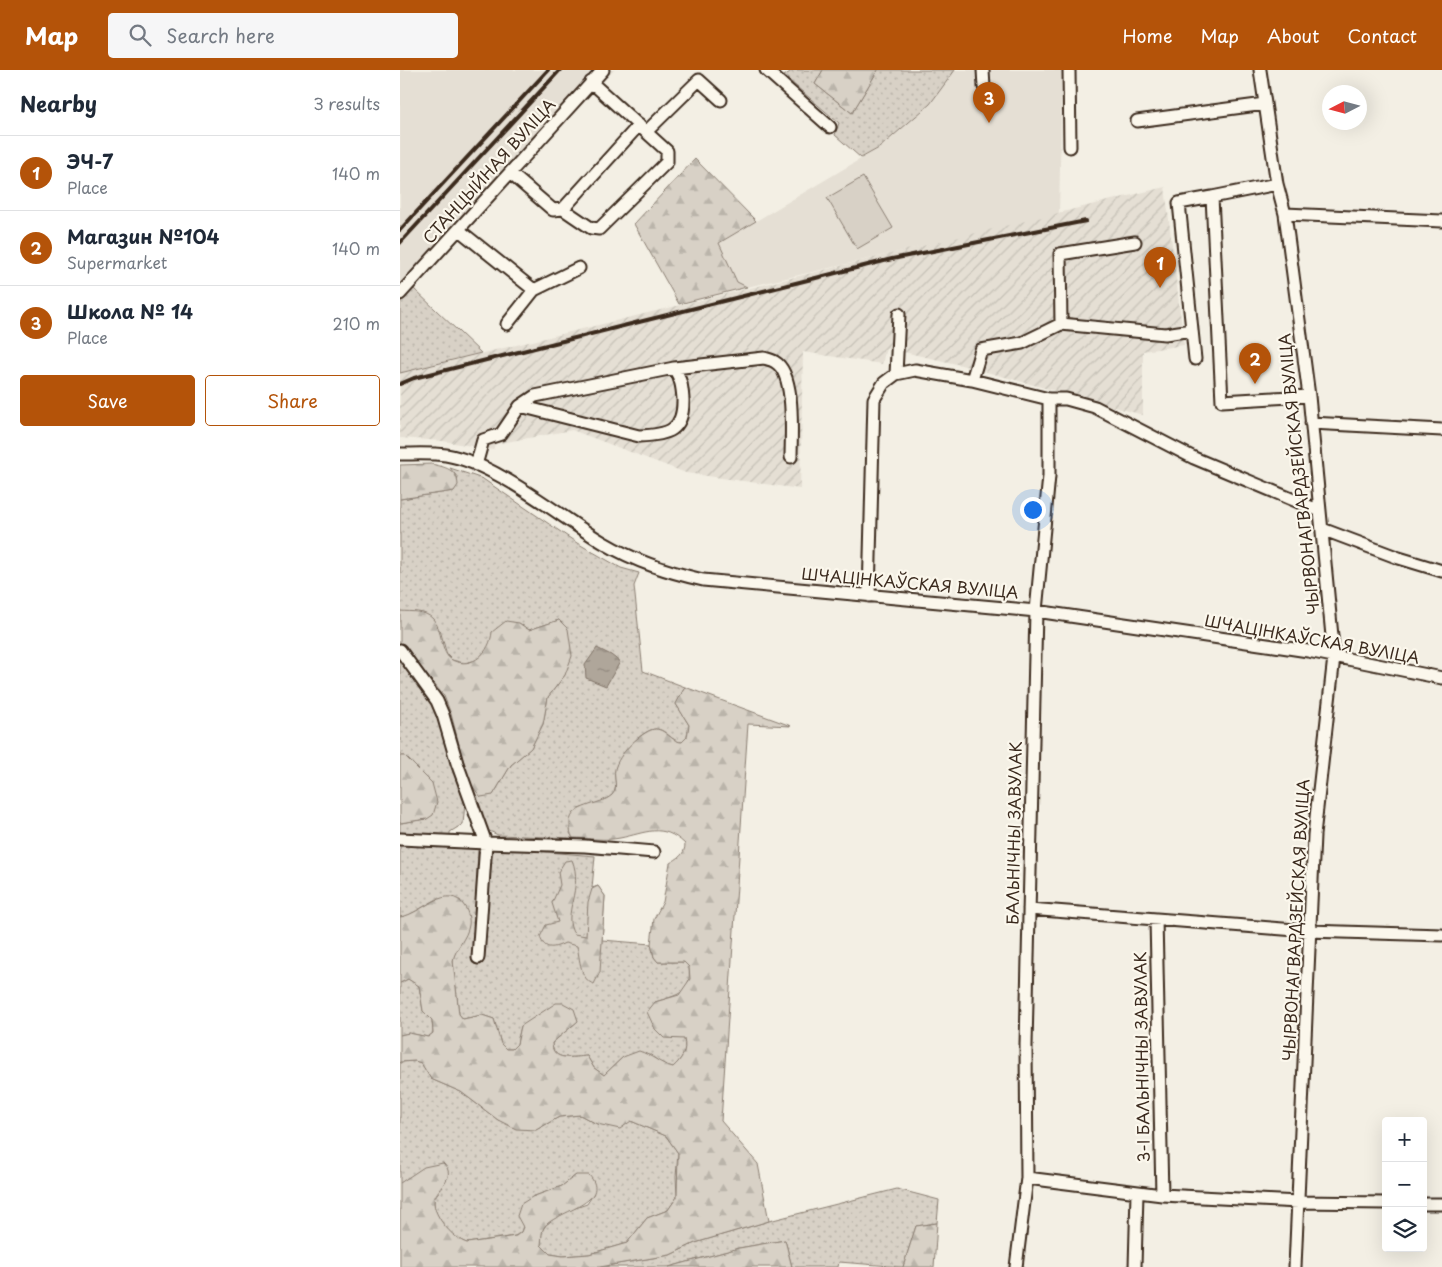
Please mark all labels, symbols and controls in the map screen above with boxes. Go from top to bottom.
search box [108,13,458,58]
text: Map [25,17,78,53]
icon: search [126,21,154,49]
text: Search here [166,21,275,49]
text: Home [1122,22,1172,49]
text: Map [1200,22,1239,49]
text: About [1267,22,1319,49]
text: Contact [1347,22,1417,49]
pin: 3 [973,82,1005,123]
north arrow [1322,85,1367,130]
text: Nearby [20,87,97,119]
text: 3 results [313,91,380,115]
street label: СТАНЦЫЙНАЯ ВУЛІЦА [416,92,560,248]
text: ЭЧ-7 [67,147,113,175]
text: 1 [32,161,40,185]
text: 140 m [332,161,380,185]
text: Place [67,175,108,199]
text: Магазин №104 [67,222,219,250]
text: 2 [30,236,42,260]
text: 140 m [332,236,380,260]
pin: 1 [1144,247,1176,288]
text: Supermarket [67,250,167,274]
text: Школа № 14 [67,297,193,325]
text: 3 [31,311,41,335]
text: 210 m [332,311,380,335]
text: Place [67,325,108,349]
street label: ЧЫРВОНАГВАРДЗЕЙСКАЯ ВУЛІЦА [1271,332,1325,616]
pin: 2 [1239,343,1271,384]
button: Save [20,375,195,426]
button: Share [205,375,380,426]
your location [1020,497,1046,523]
street label: ШЧАЦІНКАЎСКАЯ ВУЛІЦА [801,561,1020,603]
street label: ШЧАЦІНКАЎСКАЯ ВУЛІЦА [1203,607,1422,669]
street label: БАЛЬНІЧНЫ ЗАВУЛАК [999,741,1027,925]
street label: ЧЫРВОНАГВАРДЗЕЙСКАЯ ВУЛІЦА [1276,778,1314,1062]
street label: 3-І БАЛЬНІЧНЫ ЗАВУЛАК [1127,951,1155,1163]
map controls [1382,1117,1427,1252]
button: + [1382,1117,1427,1162]
button: − [1382,1162,1427,1207]
button: layers [1382,1207,1427,1252]

